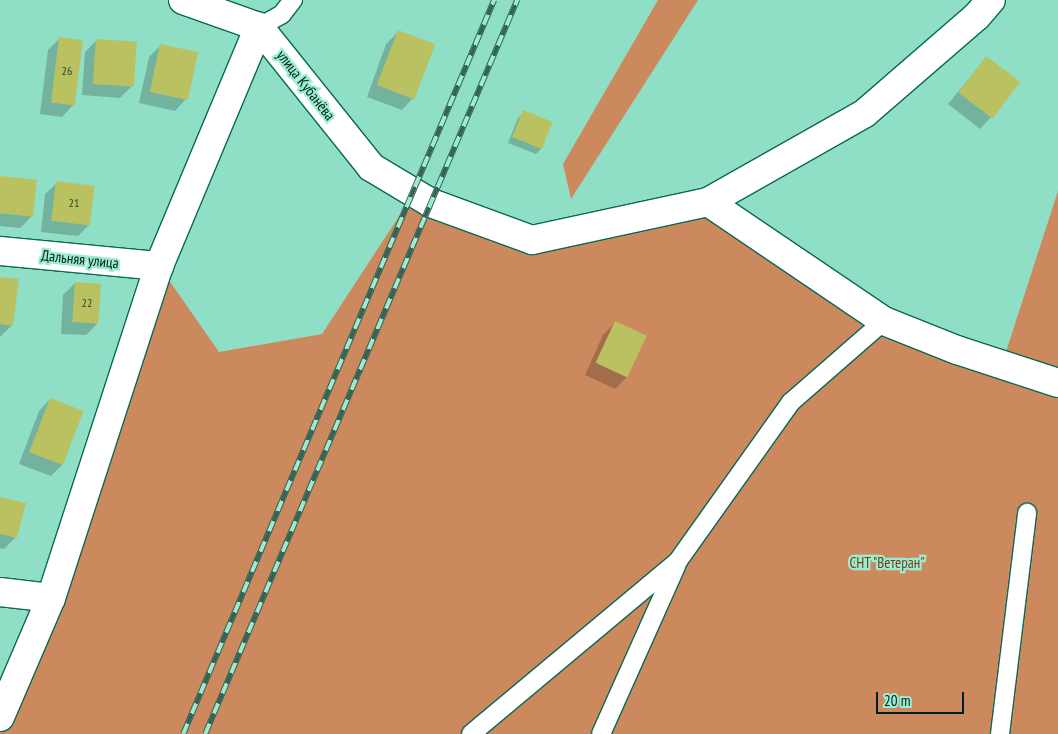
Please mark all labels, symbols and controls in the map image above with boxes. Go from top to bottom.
street label: улица Кубанёва [273,46,339,124]
house number: 26 [62,64,72,78]
house number: 21 [69,196,79,210]
street label: Дальняя улица [40,246,120,272]
house number: 22 [82,296,92,310]
park label: СНТ "Ветеран" [849,554,925,572]
scale bar [878,682,966,714]
text: 20 m [884,691,910,710]

